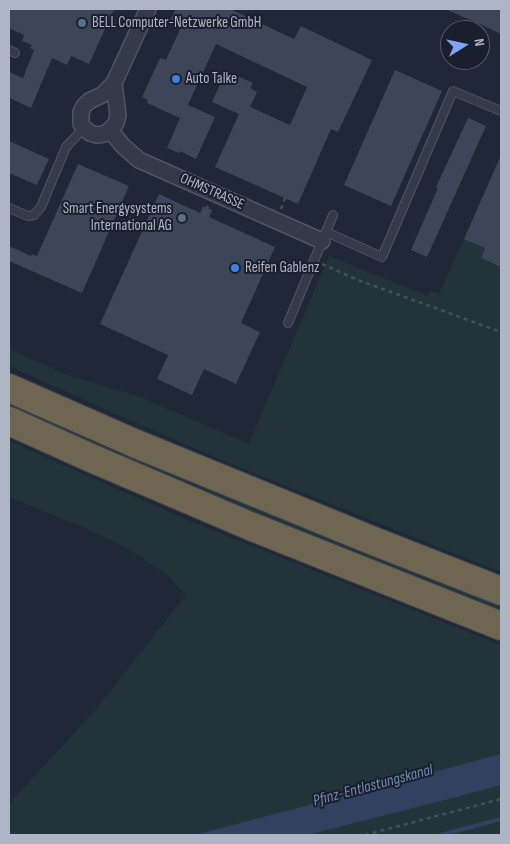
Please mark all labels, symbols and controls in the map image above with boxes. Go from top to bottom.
place label: BELL Computer-Netzwerke GmbH [92,14,261,32]
marker: BELL Computer-Netzwerke GmbH [76,17,88,29]
north arrow [440,20,490,70]
text: N [470,37,488,48]
place label: Auto Talke [186,70,237,88]
marker: Auto Talke [170,73,182,85]
street label: OHMSTRASSE [177,170,247,214]
place label: Smart Energysystems International AG [63,200,172,235]
marker: Smart Energysystems International AG [176,212,188,224]
place label: Reifen Gablenz [245,259,319,277]
marker: Reifen Gablenz [229,262,241,274]
water label: Pfinz-Entlastungskanal [311,761,435,811]

